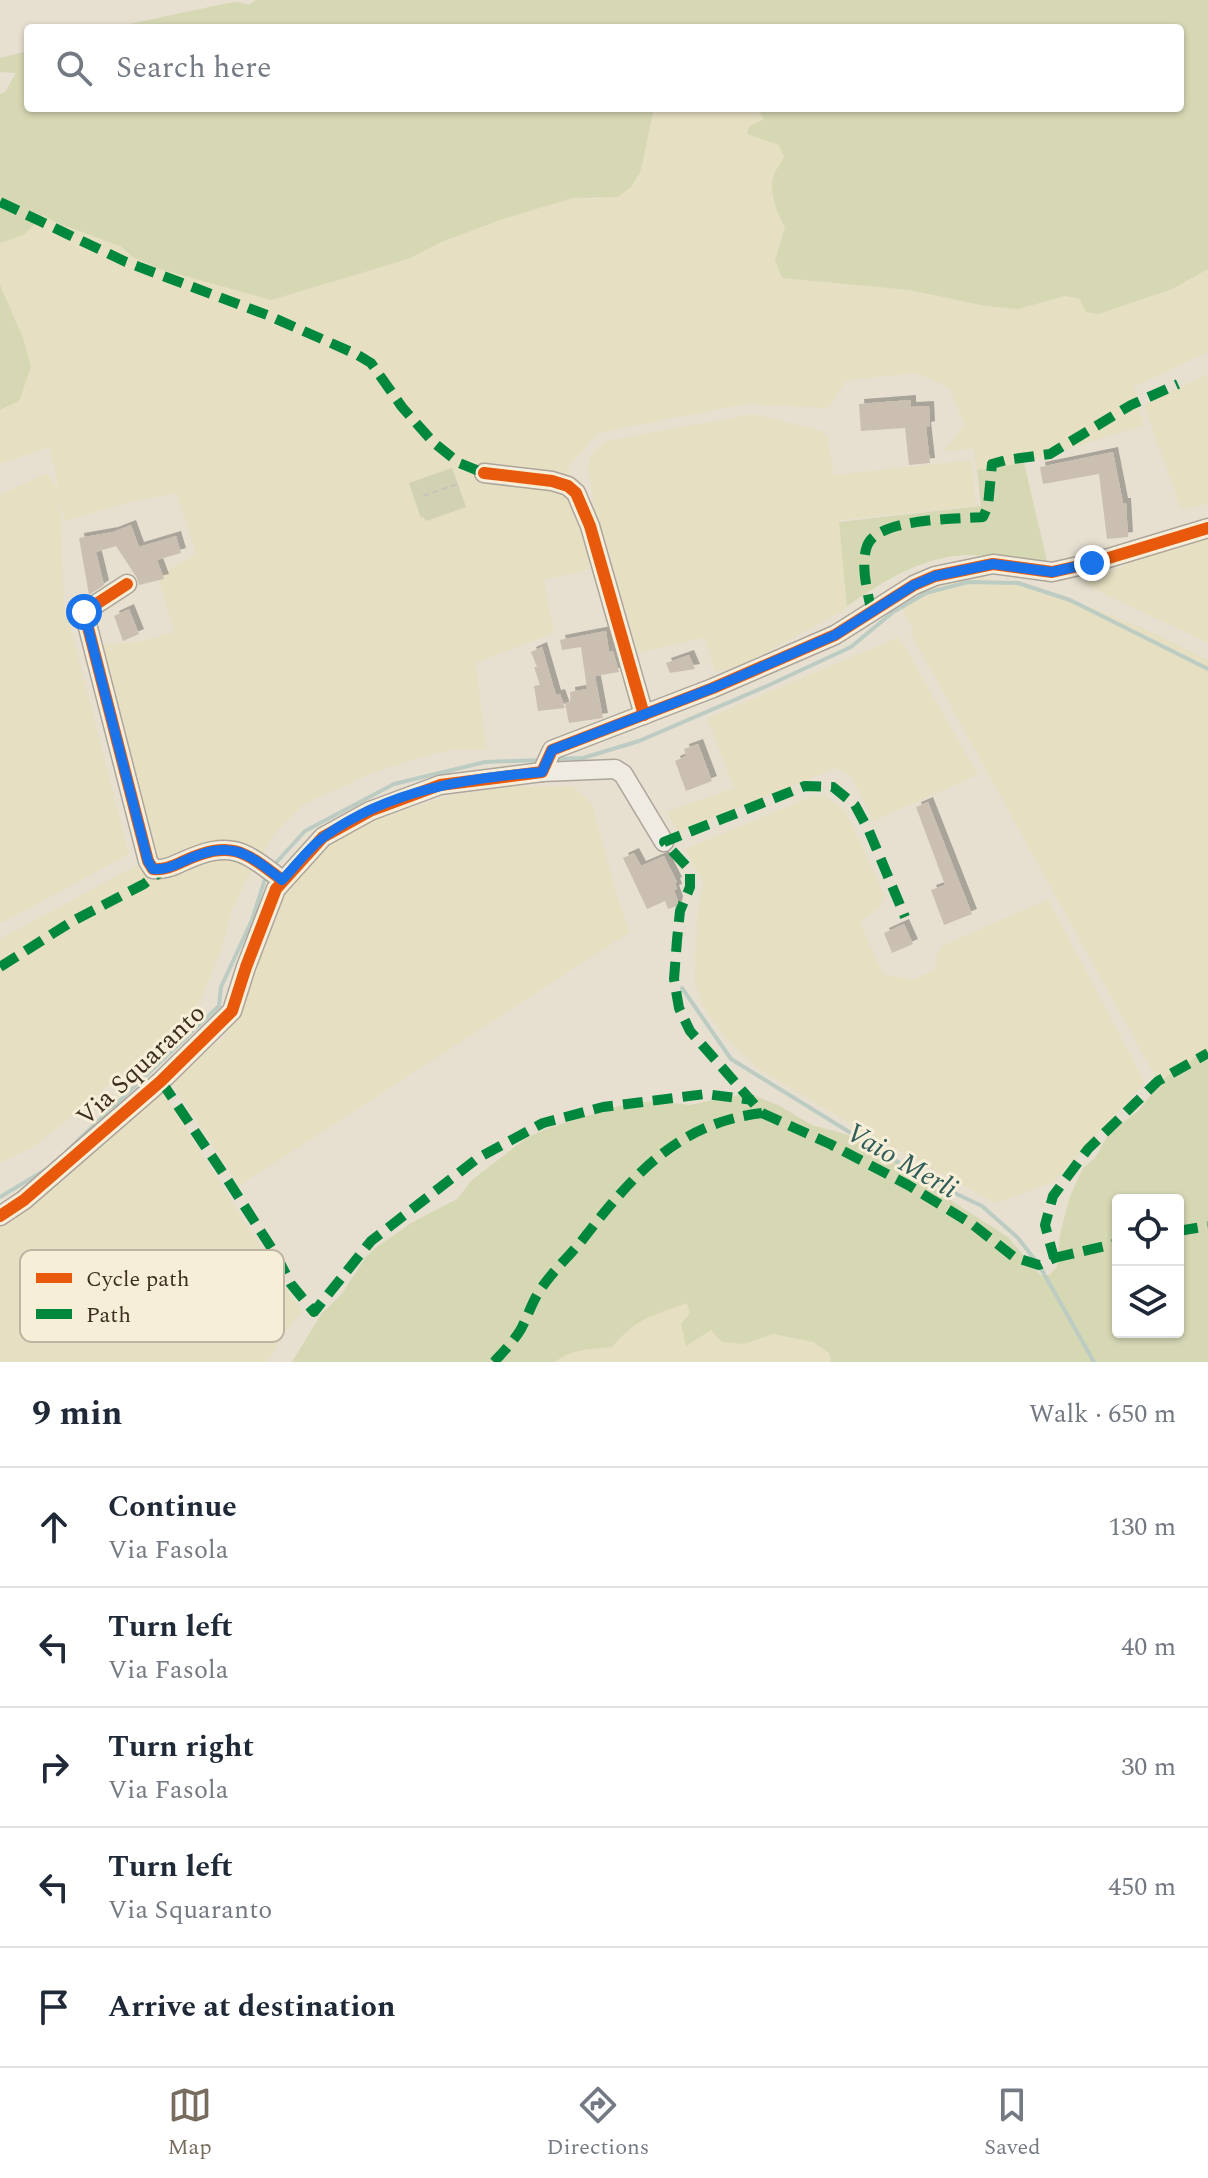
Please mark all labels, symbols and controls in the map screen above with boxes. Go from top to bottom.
search box [24,24,1184,112]
text: Search here [116,45,272,91]
icon: search [52,46,96,90]
route end [1074,545,1110,581]
route start [66,594,102,630]
street label: Via Squaranto [67,994,215,1136]
water label: Vaio Merli [838,1112,966,1210]
map controls [1112,1194,1184,1338]
button: locate [1112,1194,1184,1266]
legend [20,1250,284,1342]
text: Cycle path [86,1263,190,1296]
button: layers [1112,1266,1184,1338]
text: Path [86,1299,131,1332]
text: 9 min [32,1388,122,1440]
text: Walk · 650 m [1029,1394,1176,1434]
text: Continue [108,1484,237,1530]
icon: ahead [32,1505,76,1549]
text: 130 m [1108,1507,1176,1547]
text: Via Fasola [108,1530,228,1570]
text: Turn left [108,1604,233,1650]
icon: left [32,1625,76,1669]
text: 40 m [1121,1627,1176,1667]
text: Via Fasola [108,1650,228,1690]
text: Turn right [108,1724,254,1770]
icon: right [32,1745,76,1789]
text: 30 m [1121,1747,1176,1787]
text: Via Fasola [108,1770,228,1810]
text: Turn left [108,1844,233,1890]
icon: left [32,1865,76,1909]
text: 450 m [1108,1867,1176,1907]
text: Via Squaranto [108,1890,272,1930]
text: Arrive at destination [108,1984,395,2030]
icon: arrive [32,1985,76,2029]
tab: Map [167,2083,212,2164]
tab: Directions [547,2083,649,2164]
tab: Saved [984,2083,1041,2164]

